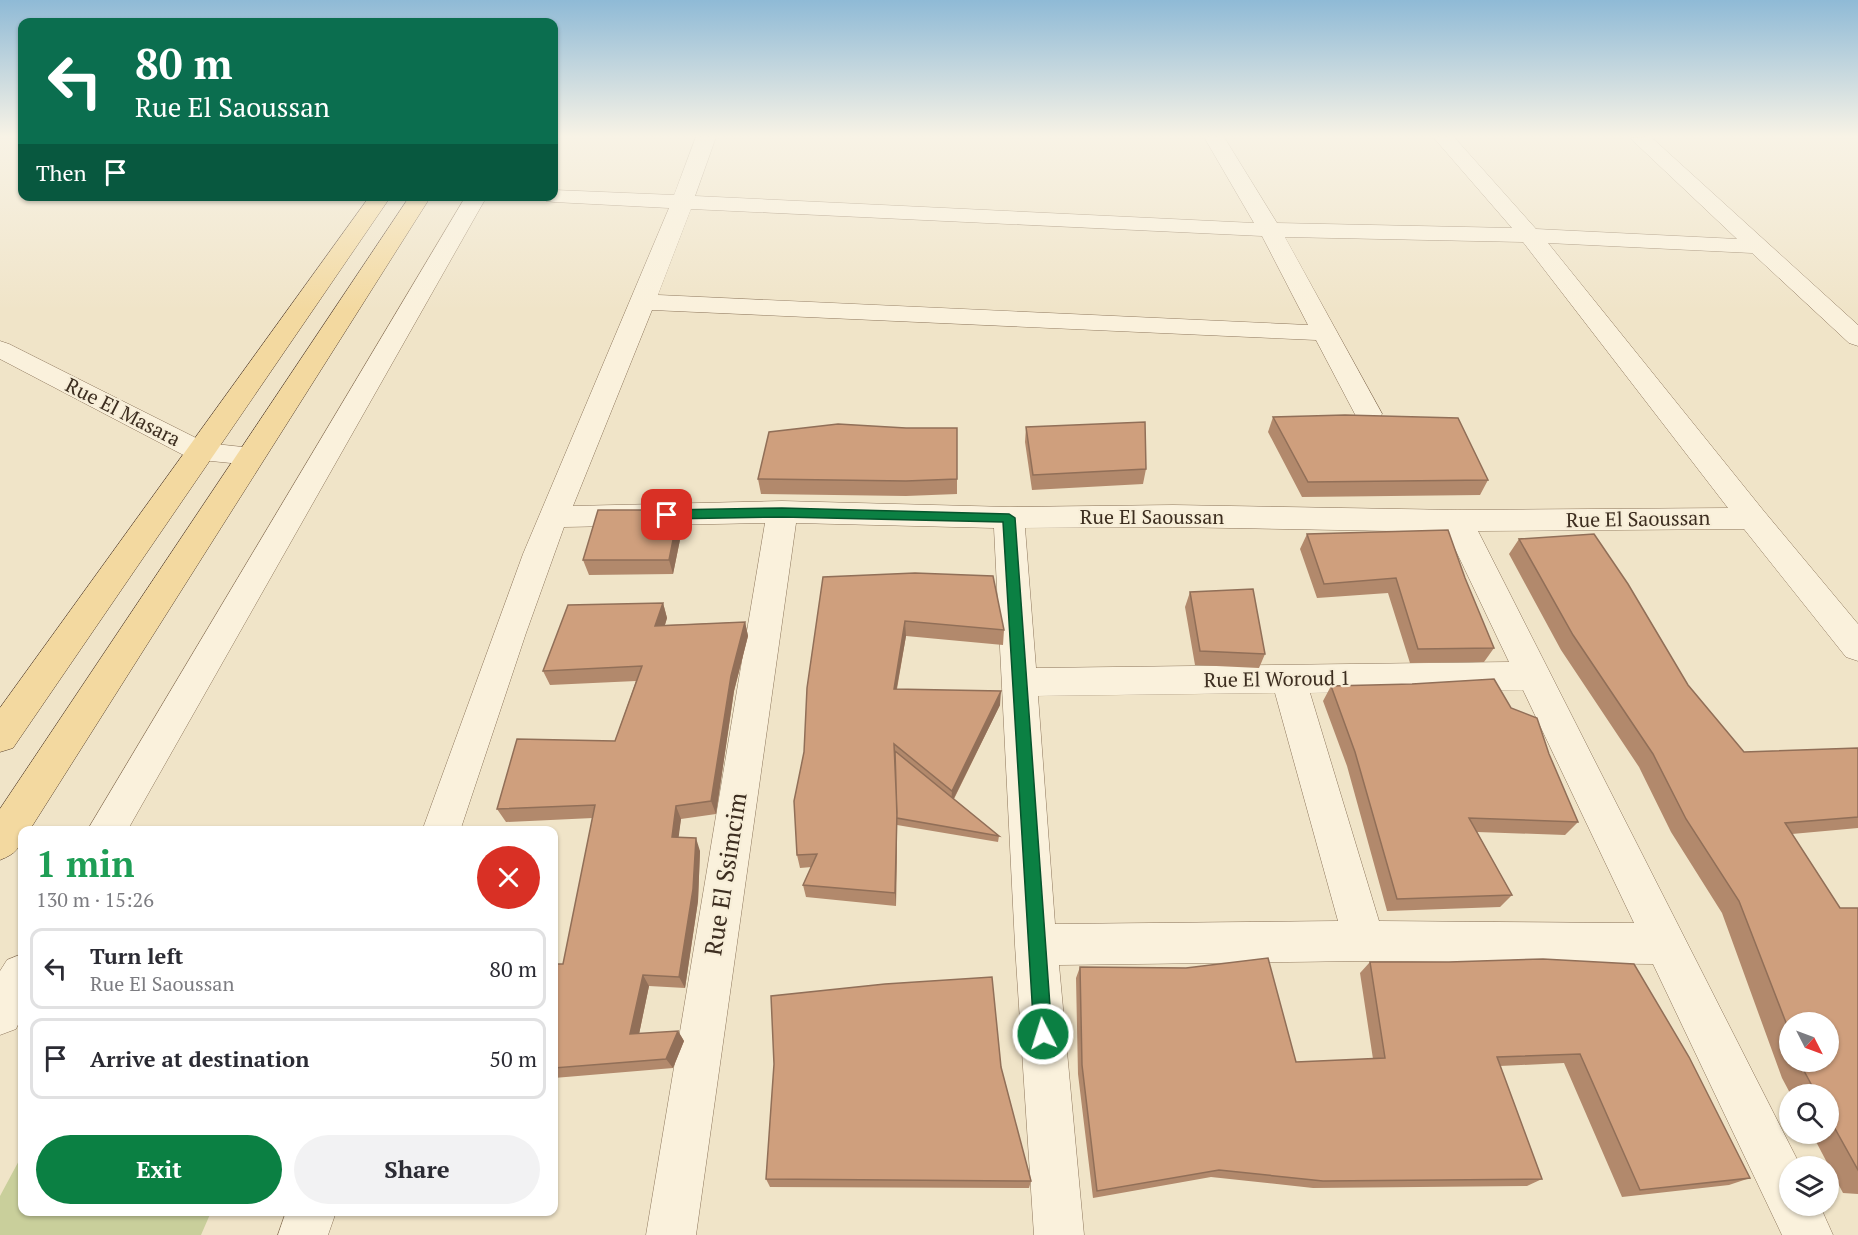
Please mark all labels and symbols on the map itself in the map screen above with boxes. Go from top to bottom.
street label: Rue El Masara [61,371,185,452]
pin [641,489,692,540]
street label: Rue El Saoussan [1080,503,1224,530]
street label: Rue El Saoussan [1566,504,1710,533]
street label: Rue El Woroud 1 [1203,664,1351,693]
street label: Rue El Ssimcim [696,790,754,957]
position arrow [1011,1002,1075,1066]
north arrow [1779,1012,1839,1072]

